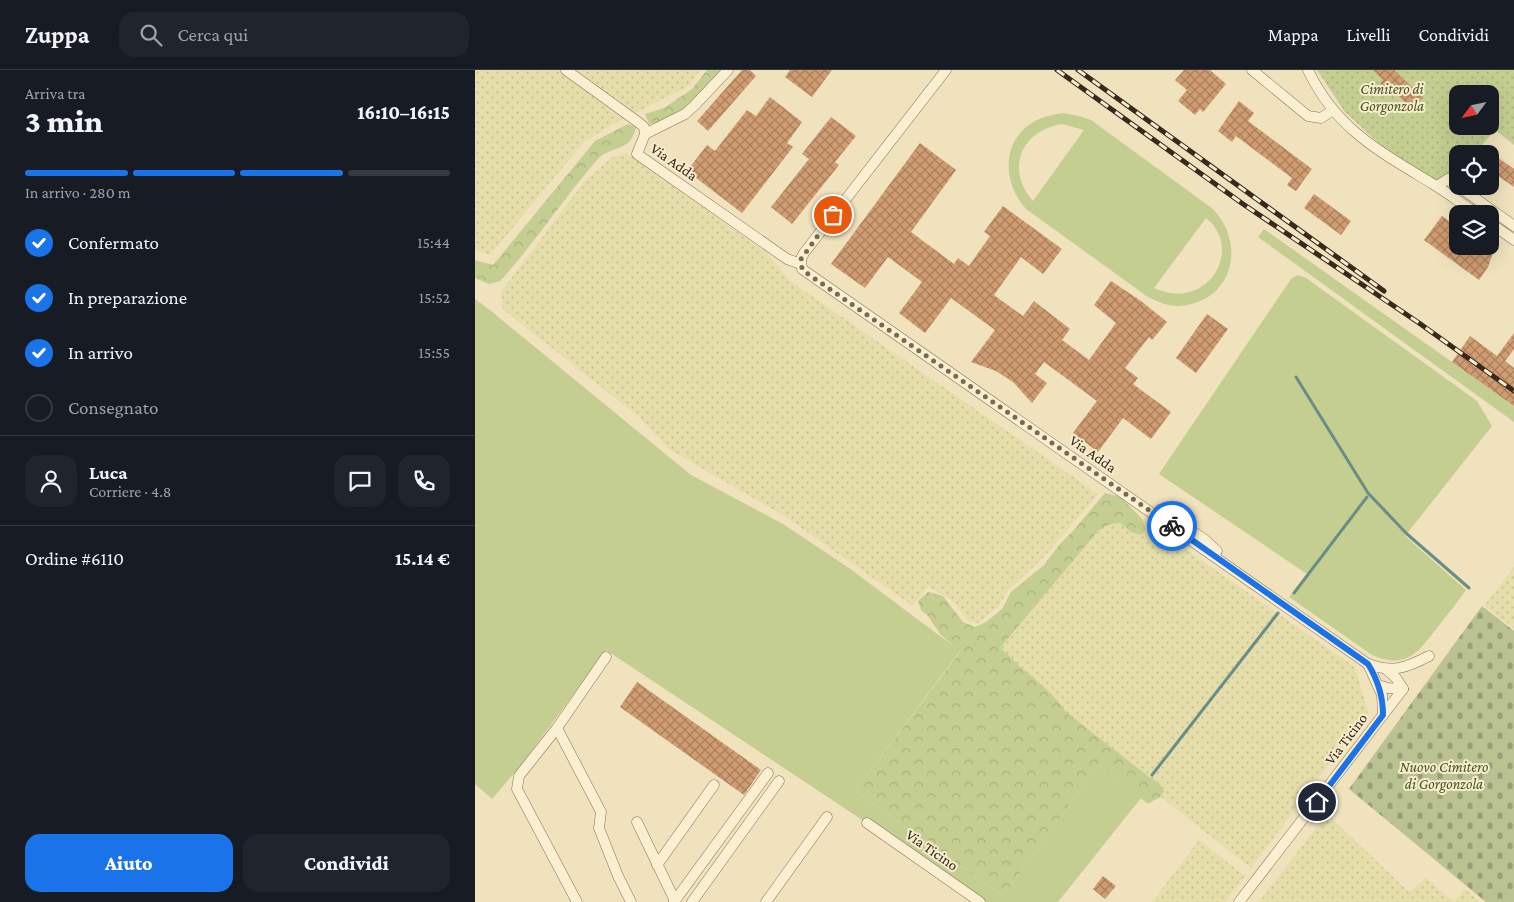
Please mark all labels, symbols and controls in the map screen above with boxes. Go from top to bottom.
search box [119,12,469,57]
text: Zuppa [25,21,89,48]
icon: search [137,21,165,49]
text: Cerca qui [177,24,248,45]
text: Mappa [1268,25,1319,45]
text: Livelli [1347,25,1390,45]
text: Condividi [1418,25,1489,45]
park label: Cimitero di Gorgonzola [1360,81,1425,115]
text: Arriva tra [25,85,85,102]
north arrow [1449,85,1499,135]
map controls [1449,85,1499,255]
text: 16:10–16:15 [357,102,450,123]
text: 3 min [25,103,103,139]
street label: Via Adda [648,140,700,184]
button: locate [1449,145,1499,195]
text: In arrivo · 280 m [25,184,131,201]
pin [812,194,854,236]
icon: bag [819,201,847,229]
button: layers [1449,205,1499,255]
icon: check [25,229,53,257]
text: Confermato [68,232,159,253]
text: 15:44 [417,234,450,251]
icon: check [25,284,53,312]
text: In preparazione [68,287,187,308]
text: 15:52 [419,289,450,306]
icon: check [25,339,53,367]
text: In arrivo [68,342,133,363]
text: 15:55 [419,344,450,361]
text: Consegnato [68,397,158,418]
street label: Via Adda [1067,432,1119,476]
button: person [25,455,77,507]
button: chat [334,455,386,507]
button: phone [398,455,450,507]
text: Luca [89,462,128,483]
text: Corriere · 4.8 [89,483,171,500]
courier [1147,501,1197,551]
icon: bike [1158,512,1186,540]
text: Ordine #6110 [25,548,124,569]
text: 15.14 € [395,548,450,569]
street label: Via Ticino [1322,710,1370,768]
park label: Nuovo Cimitero di Gorgonzola [1400,759,1488,793]
pin [1296,781,1338,823]
icon: home [1303,788,1331,816]
street label: Via Ticino [903,826,961,874]
button: Aiuto [25,834,233,892]
button: Condividi [243,834,450,892]

